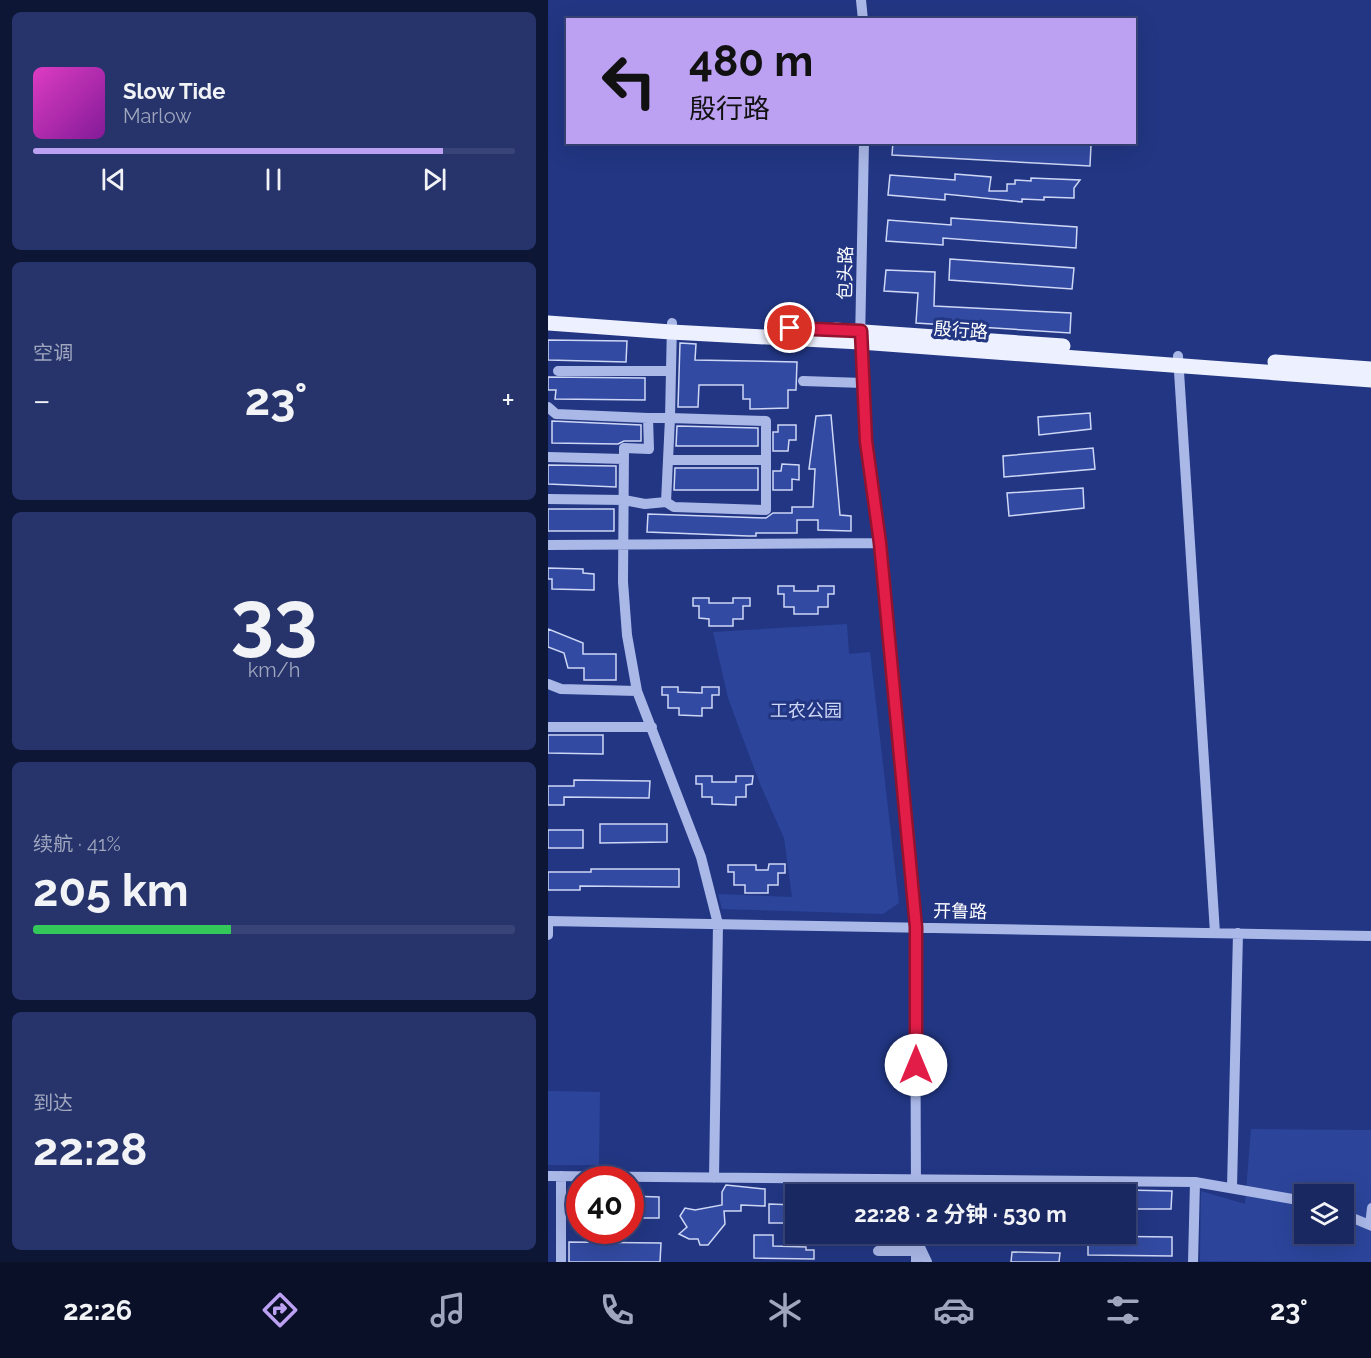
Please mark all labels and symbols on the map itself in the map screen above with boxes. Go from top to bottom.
street label: 包头路 [834,246,856,300]
pin [764,302,815,353]
street label: 殷行路 [933,318,989,342]
park label: 工农公园 [770,700,842,721]
street label: 开鲁路 [933,900,987,922]
position arrow [884,1033,948,1097]
speed limit sign: 40 [566,1166,644,1244]

